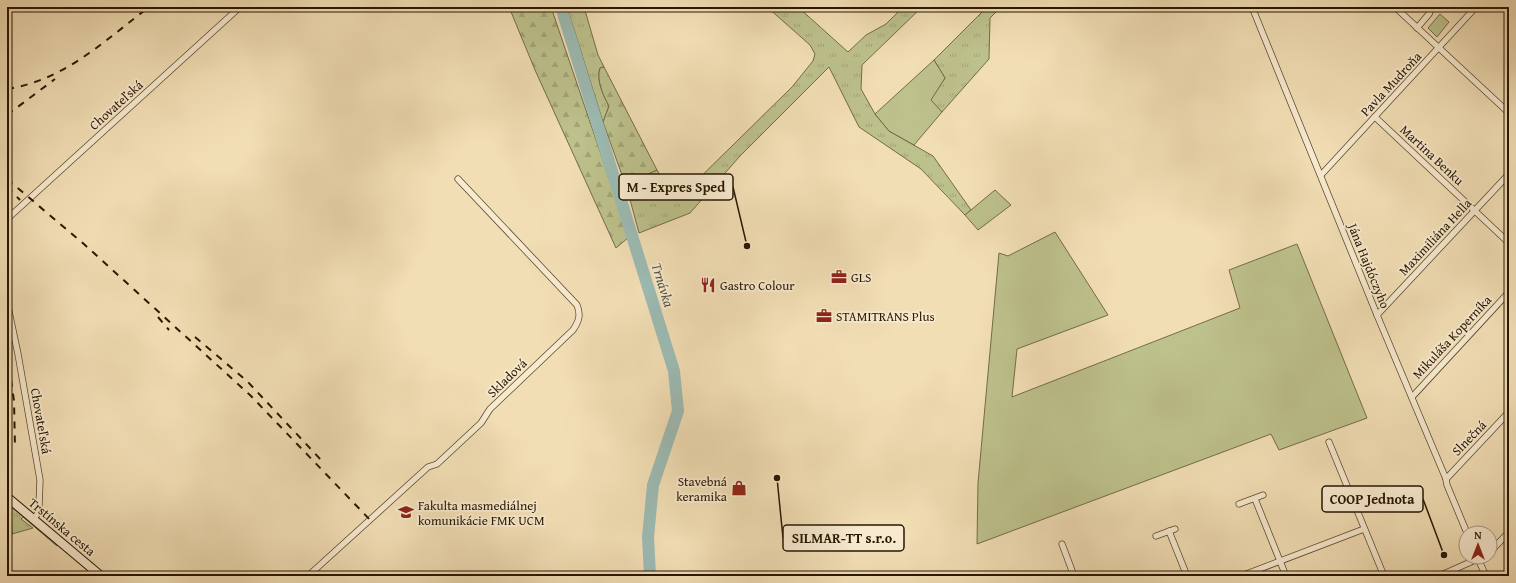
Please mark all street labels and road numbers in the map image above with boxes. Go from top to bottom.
street label: Pavla Mudroňa [1356,47,1426,120]
street label: Chovateľská [85,75,148,134]
street label: Martina Benku [1396,120,1468,190]
street label: Maximiliána Hella [1394,194,1476,280]
street label: Jána Hajdóczyho [1343,219,1395,312]
street label: Mikuláša Koperníka [1408,290,1496,383]
street label: Skladová [483,354,532,402]
street label: Chovateľská [26,386,56,456]
street label: Slnečná [1447,415,1491,460]
street label: Trstínska cesta [25,493,100,561]

